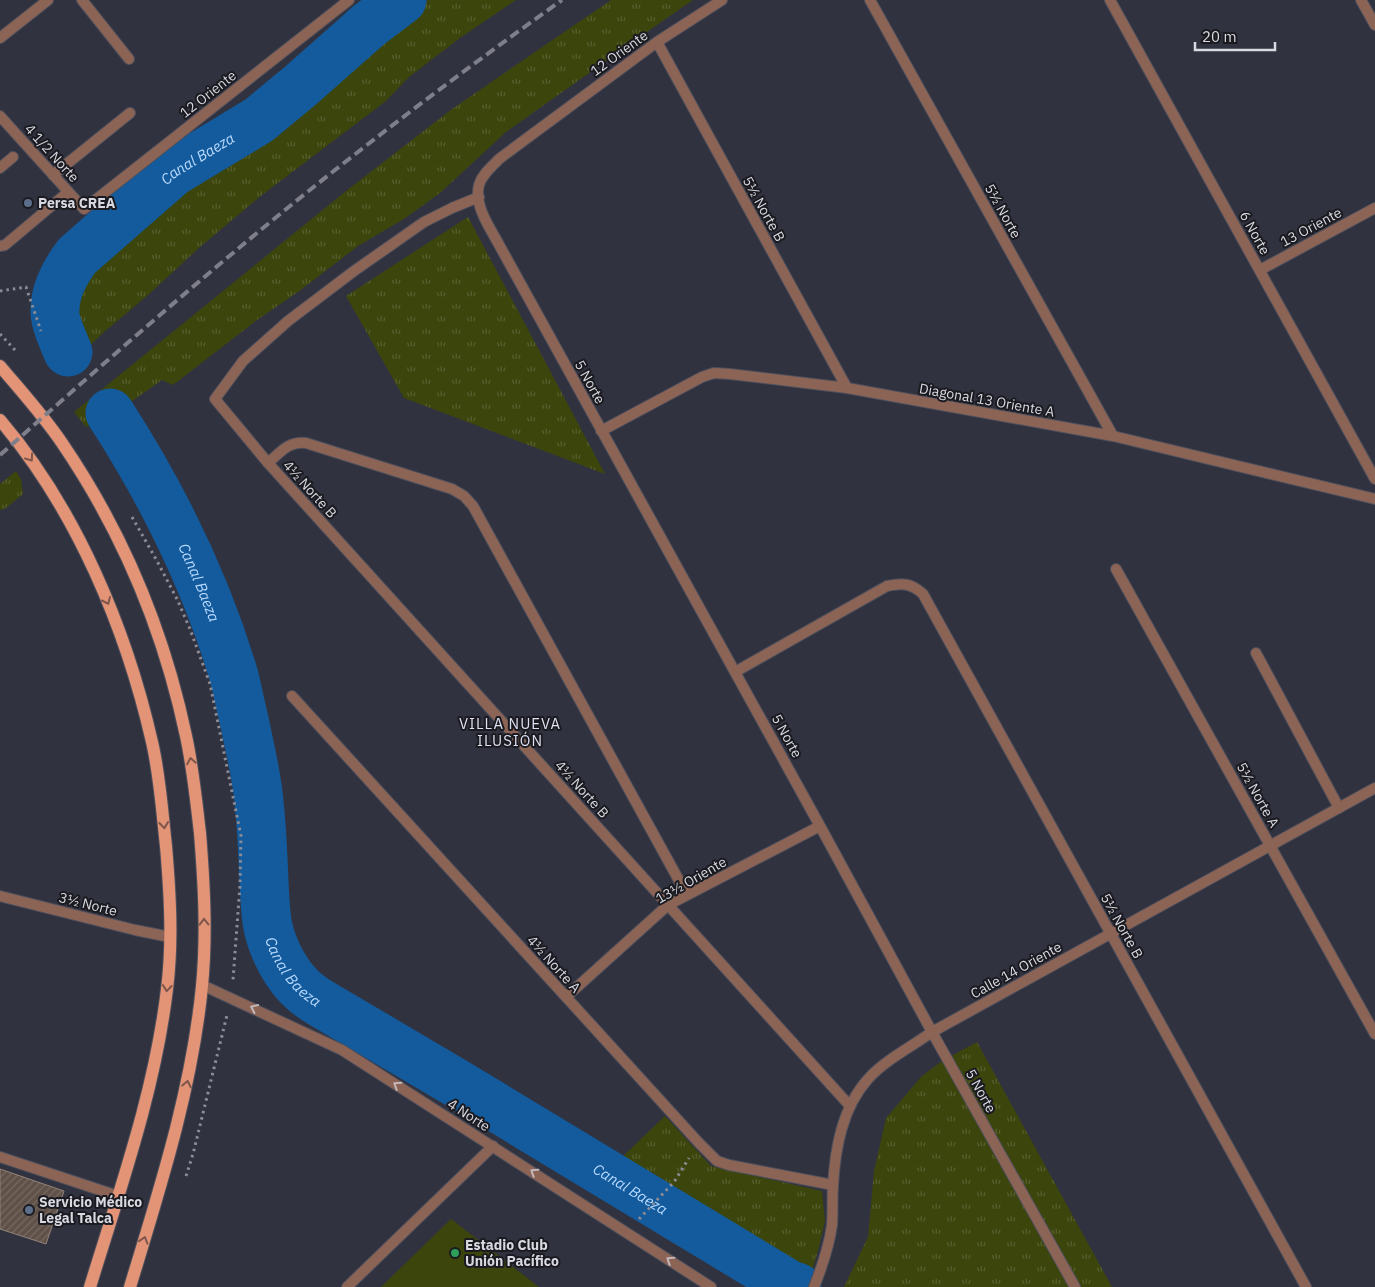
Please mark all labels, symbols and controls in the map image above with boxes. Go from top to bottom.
scale bar [1195,20,1275,52]
street label: 12 Oriente [587,26,652,80]
text: 20 m [1202,27,1237,46]
street label: 12 Oriente [176,66,240,122]
street label: 4 1/2 Norte [21,120,83,186]
water label: Canal Baeza [156,128,238,188]
street label: 5½ Norte B [739,173,789,245]
street label: 5½ Norte [981,181,1025,242]
place label: Persa CREA [38,194,116,212]
marker: Persa CREA [22,197,34,209]
street label: 13 Oriente [1277,203,1345,251]
street label: 6 Norte [1236,208,1274,258]
street label: 5 Norte [571,357,609,407]
street label: Diagonal 13 Oriente A [918,379,1056,421]
one-way arrow [24,453,33,462]
street label: 4½ Norte B [279,456,341,522]
water label: Canal Baeza [175,540,225,625]
one-way arrow [101,596,112,605]
street label: 5 Norte [768,711,806,761]
district label: VILLA NUEVA ILUSIÓN [459,714,561,750]
one-way arrow [186,756,196,765]
street label: 4½ Norte B [551,756,613,822]
street label: 5½ Norte A [1233,759,1283,831]
one-way arrow [158,822,169,830]
street label: 13½ Oriente [652,852,730,908]
street label: 3½ Norte [57,888,119,920]
street label: 5½ Norte B [1097,890,1147,962]
one-way arrow [199,918,209,926]
street label: 4½ Norte A [523,931,585,997]
water label: Canal Baeza [262,934,325,1011]
street label: Calle 14 Oriente [967,937,1065,1002]
one-way arrow [162,984,173,992]
one-way arrow [250,1004,259,1014]
street label: 5 Norte [962,1066,1000,1116]
one-way arrow [181,1079,191,1088]
one-way arrow [393,1081,402,1091]
street label: 4 Norte [444,1095,494,1136]
water label: Canal Baeza [590,1159,671,1218]
one-way arrow [530,1169,539,1178]
place label: Servicio Médico Legal Talca [39,1193,142,1227]
marker: Servicio Médico Legal Talca [23,1204,35,1216]
place label: Estadio Club Unión Pacífico [465,1236,559,1270]
one-way arrow [138,1237,148,1245]
marker: Estadio Club Unión Pacífico [449,1247,461,1259]
one-way arrow [667,1257,676,1266]

